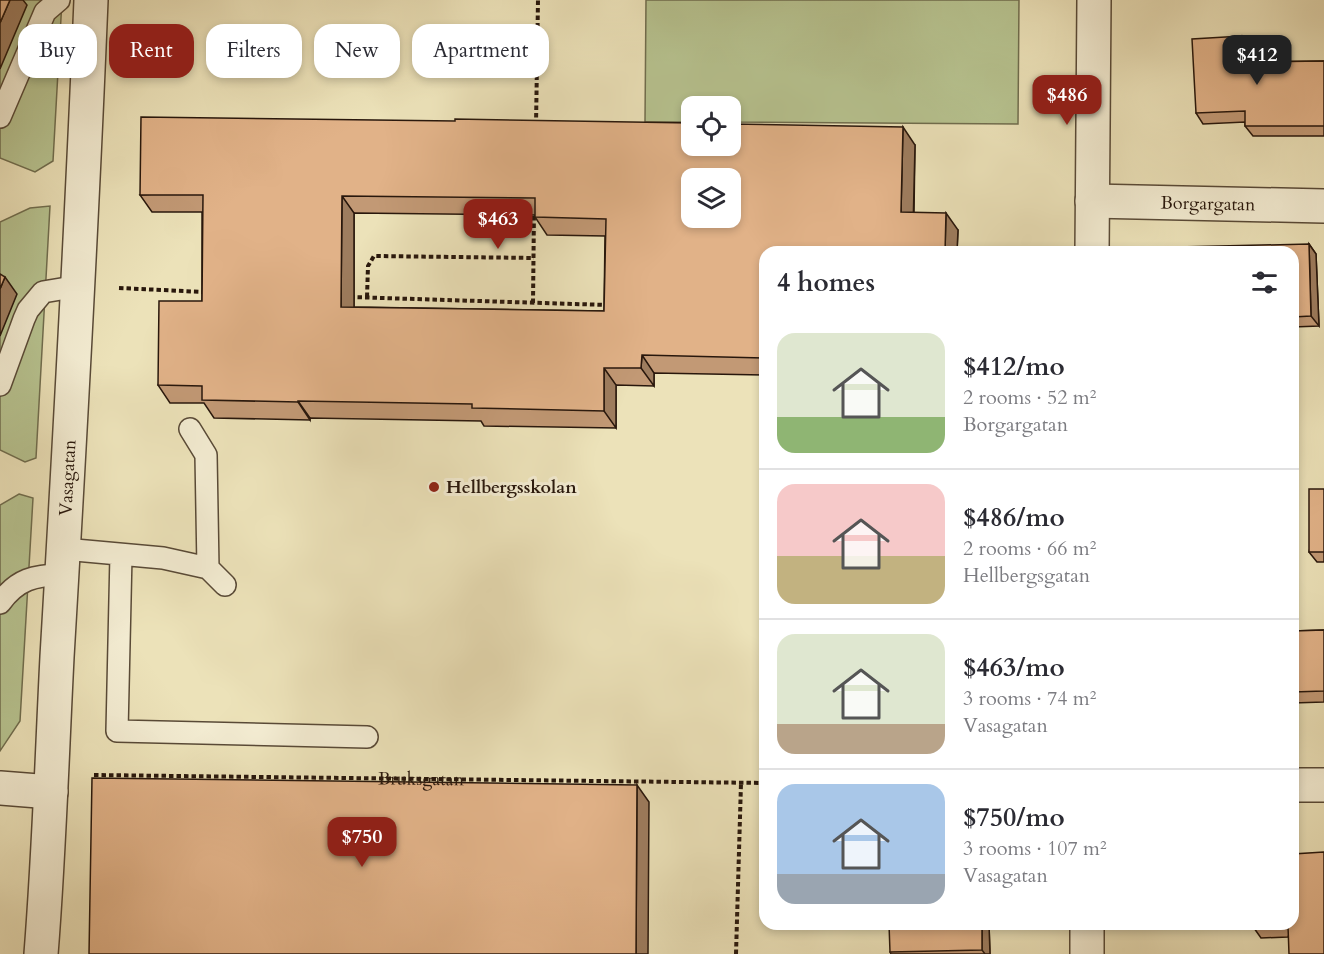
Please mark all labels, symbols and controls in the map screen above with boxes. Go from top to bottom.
chip: Buy [18,24,97,78]
chip: Rent [109,24,194,78]
chip: Filters [206,24,302,78]
chip: New [314,24,400,78]
chip: Apartment [412,24,549,78]
pin: $412 [1221,35,1293,86]
text: $412 [1237,41,1277,68]
pin: $486 [1031,75,1103,126]
text: $486 [1047,81,1087,108]
map controls [681,96,741,228]
button: locate [681,96,741,156]
button: layers [681,168,741,228]
street label: Borgargatan [1160,190,1256,217]
pin: $463 [462,199,534,250]
text: $463 [478,205,518,232]
text: 4 homes [777,265,875,300]
icon: filters [1248,266,1281,299]
text: $412/mo [963,349,1065,384]
icon: home [825,357,897,429]
text: 2 rooms · 52 m² [963,384,1096,411]
text: Borgargatan [963,411,1068,438]
street label: Vasagatan [53,438,82,517]
place label: Hellbergsskolan [446,475,577,500]
marker: Hellbergsskolan [427,480,441,494]
text: $486/mo [963,500,1065,535]
icon: home [825,508,897,580]
text: 2 rooms · 66 m² [963,535,1096,562]
text: Hellbergsgatan [963,562,1090,589]
text: $463/mo [963,650,1065,685]
icon: home [825,658,897,730]
text: 3 rooms · 74 m² [963,685,1096,712]
text: Vasagatan [963,712,1048,739]
street label: Bruksgatan [378,766,465,792]
text: $750/mo [963,800,1065,835]
icon: home [825,808,897,880]
pin: $750 [326,817,398,868]
text: $750 [342,823,382,850]
text: 3 rooms · 107 m² [963,835,1107,862]
text: Vasagatan [963,862,1048,889]

